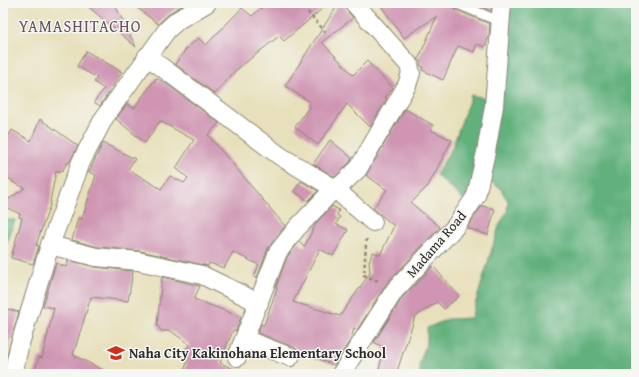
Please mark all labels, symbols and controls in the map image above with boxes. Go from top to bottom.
district label: YAMASHITACHO [19,14,141,38]
street label: Madama Road [401,206,471,282]
school or university icon: Naha City Kakinohana Elementary School [106,343,126,363]
place label: Naha City Kakinohana Elementary School [129,343,387,363]

